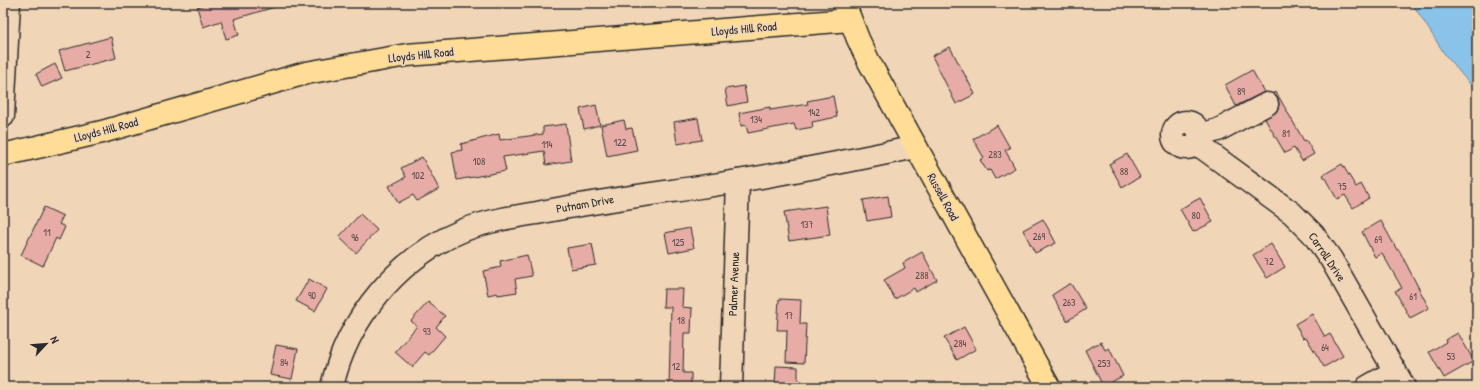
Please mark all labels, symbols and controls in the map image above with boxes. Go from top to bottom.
street label: Lloyds Hill Road [711,17,778,40]
street label: Lloyds Hill Road [387,43,455,66]
house number: 2 [86,48,91,61]
house number: 89 [1237,85,1245,98]
house number: 142 [808,106,820,119]
street label: Lloyds Hill Road [72,113,140,146]
house number: 134 [750,113,762,126]
house number: 81 [1282,127,1290,140]
house number: 122 [614,136,627,149]
house number: 114 [541,138,553,151]
house number: 283 [988,148,1002,161]
house number: 108 [473,155,485,168]
house number: 88 [1120,165,1128,178]
house number: 102 [412,169,425,182]
street label: Russell Road [923,170,964,224]
house number: 75 [1337,180,1347,193]
street label: Putnam Drive [555,190,615,217]
house number: 80 [1192,209,1201,222]
house number: 137 [800,218,814,231]
house number: 11 [43,226,51,239]
street label: Carroll Drive [1305,229,1350,285]
house number: 269 [1033,230,1045,243]
house number: 96 [351,231,359,244]
house number: 69 [1374,233,1382,246]
house number: 125 [672,236,685,249]
street label: Palmer Avenue [724,251,743,316]
house number: 72 [1264,255,1274,268]
house number: 288 [915,269,929,282]
house number: 90 [308,289,317,302]
house number: 61 [1409,290,1417,303]
house number: 263 [1062,296,1076,309]
house number: 17 [785,309,793,322]
house number: 18 [677,314,685,327]
north arrow [26,324,66,364]
house number: 93 [423,325,432,338]
text: N [47,334,63,345]
house number: 284 [954,337,967,350]
house number: 64 [1321,341,1329,354]
house number: 53 [1447,350,1456,363]
house number: 84 [280,356,288,369]
house number: 253 [1097,357,1111,370]
house number: 12 [672,360,680,373]

